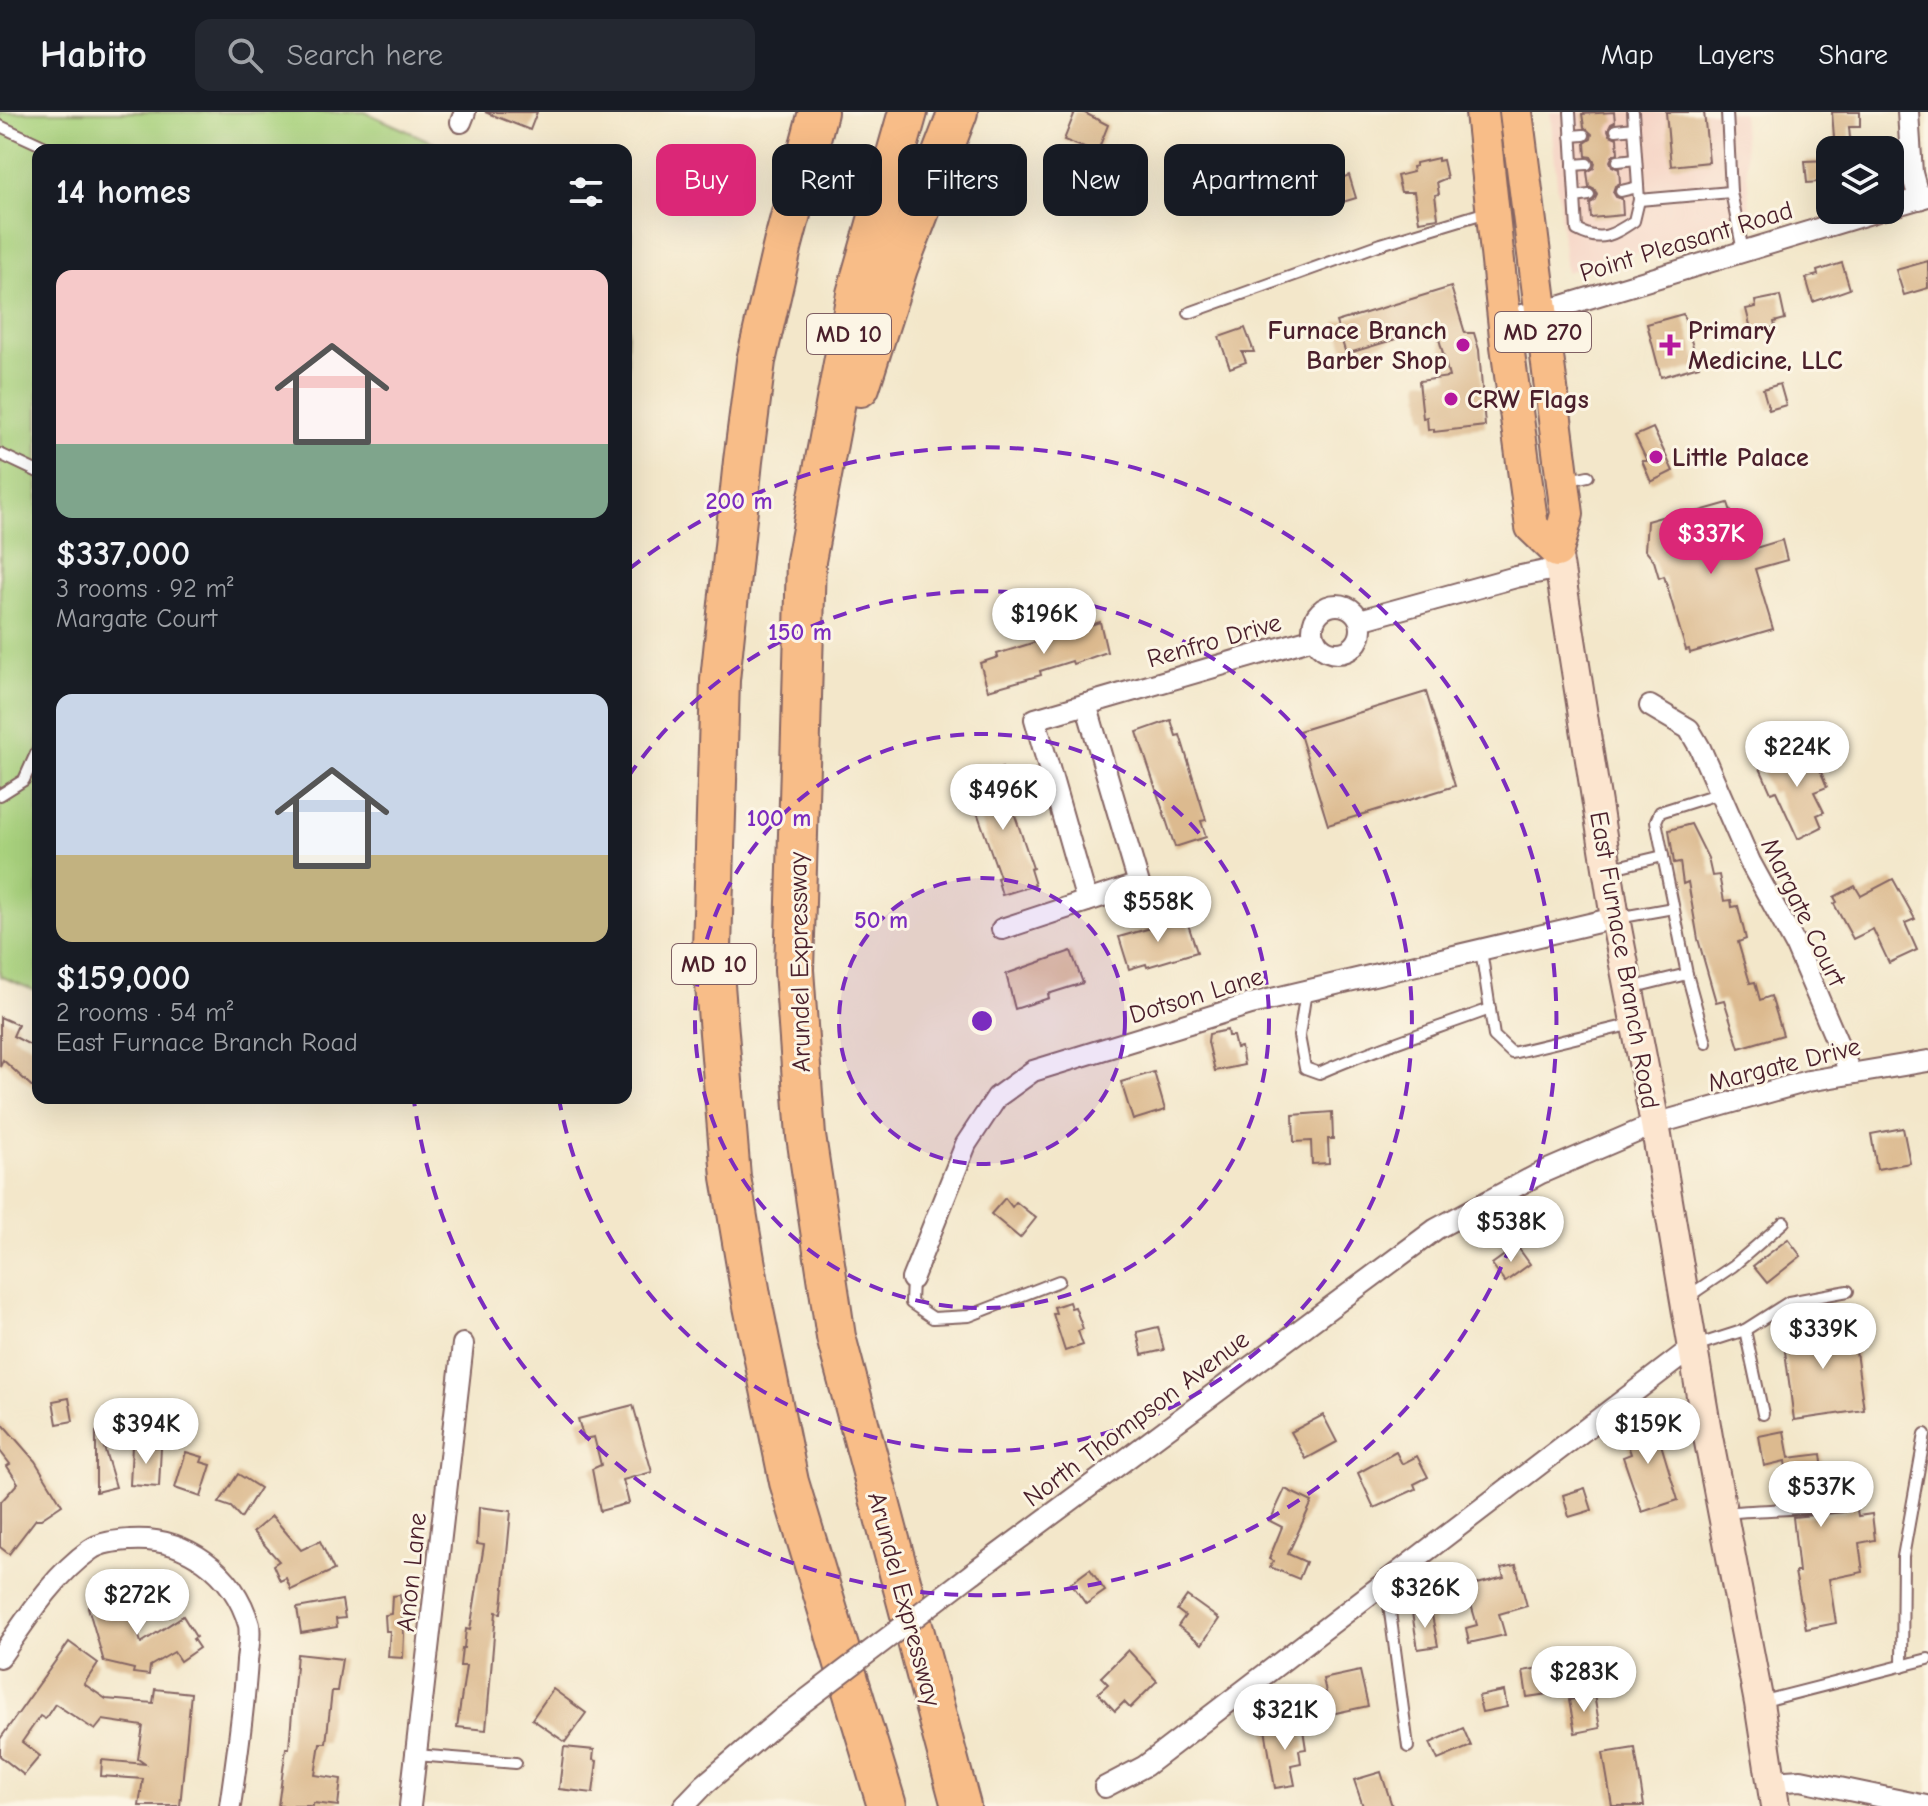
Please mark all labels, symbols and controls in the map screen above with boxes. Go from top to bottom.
search box [195,19,755,91]
text: Habito [40,33,147,77]
icon: search [223,33,267,77]
text: Search here [287,38,443,73]
text: Map [1601,39,1654,71]
text: Layers [1698,39,1774,71]
text: Share [1818,39,1888,71]
map controls [1816,136,1904,224]
button: layers [1816,136,1904,224]
chip: Buy [656,144,756,216]
chip: Rent [772,144,882,216]
chip: Filters [898,144,1027,216]
chip: New [1043,144,1148,216]
chip: Apartment [1164,144,1345,216]
icon: filters [564,170,608,214]
text: 14 homes [56,172,191,212]
street label: Point Pleasant Road [1576,195,1796,289]
road number: MD 270 [1495,312,1591,352]
road number: MD 10 [807,314,891,354]
place label: Furnace Branch Barber Shop [1268,316,1447,376]
place label: Primary Medicine, LLC [1688,316,1843,376]
icon: home [260,322,404,466]
marker: Primary Medicine, LLC [1659,334,1681,356]
marker: Furnace Branch Barber Shop [1454,336,1472,354]
place label: CRW Flags [1467,385,1589,415]
marker: CRW Flags [1442,390,1460,408]
place label: Little Palace [1672,443,1809,473]
marker: Little Palace [1647,448,1665,466]
text: 200 m [705,487,773,515]
pin: $337K [1655,508,1767,576]
text: $337K [1677,519,1745,549]
text: $337,000 [56,534,190,574]
text: 3 rooms · 92 m² [56,574,234,604]
pin: $196K [988,588,1100,656]
text: $196K [1010,599,1078,629]
text: Margate Court [56,604,217,634]
street label: Renfro Drive [1144,608,1285,674]
text: 150 m [768,618,832,646]
pin: $224K [1741,721,1853,789]
text: $224K [1763,732,1831,762]
icon: home [260,746,404,890]
pin: $496K [947,764,1059,832]
text: $496K [968,775,1038,805]
text: 100 m [747,804,811,832]
street label: East Furnace Branch Road [1583,809,1665,1111]
street label: Margate Court [1754,833,1853,993]
street label: Arundel Expressway [783,851,817,1073]
pin: $558K [1102,876,1214,944]
text: $558K [1122,887,1194,917]
text: 50 m [854,906,908,934]
road number: MD 10 [672,944,756,984]
text: $159,000 [56,958,191,998]
street label: Dotson Lane [1126,961,1267,1031]
text: 2 rooms · 54 m² [56,998,233,1028]
centre of rings [968,1007,996,1035]
text: East Furnace Branch Road [56,1028,358,1058]
street label: Margate Drive [1705,1032,1864,1098]
pin: $538K [1455,1196,1567,1264]
text: $538K [1476,1207,1546,1237]
pin: $339K [1767,1303,1879,1371]
text: $339K [1788,1314,1858,1344]
street label: North Thompson Avenue [1018,1324,1255,1513]
pin: $394K [90,1398,202,1466]
pin: $159K [1592,1398,1704,1466]
text: $394K [112,1409,180,1439]
text: $159K [1614,1409,1682,1439]
pin: $537K [1765,1461,1877,1529]
text: $537K [1787,1472,1855,1502]
street label: Arundel Expressway [861,1489,947,1710]
street label: Anon Lane [391,1511,433,1633]
pin: $326K [1369,1562,1481,1630]
pin: $272K [81,1569,193,1637]
text: $326K [1390,1573,1460,1603]
text: $272K [103,1580,171,1610]
pin: $283K [1528,1646,1640,1714]
text: $283K [1549,1657,1619,1687]
pin: $321K [1229,1684,1341,1752]
text: $321K [1252,1695,1318,1725]

